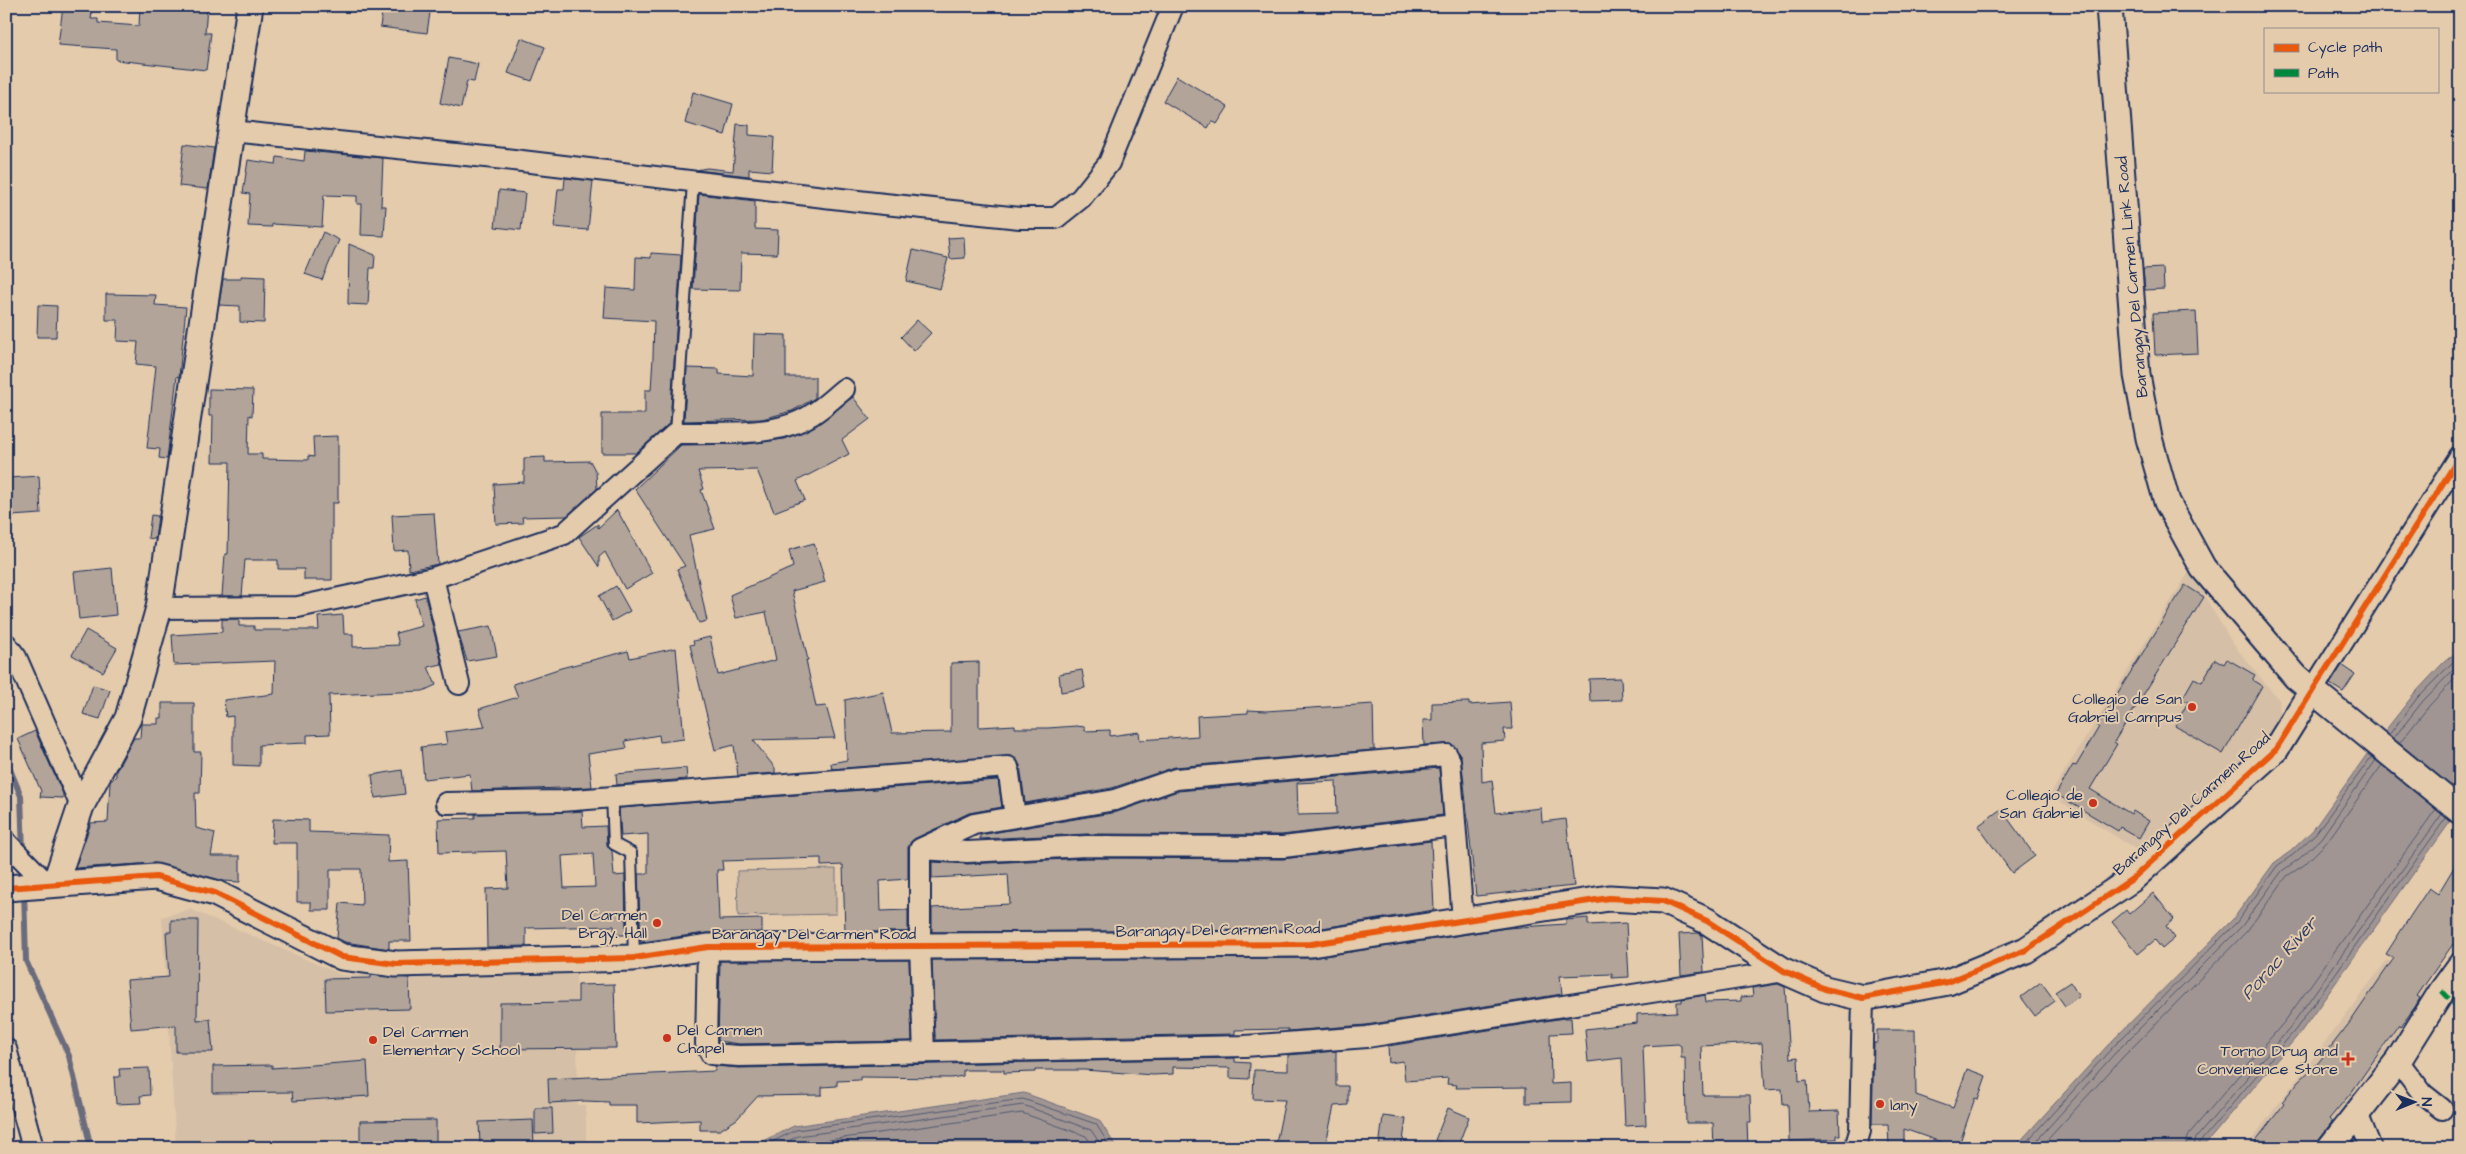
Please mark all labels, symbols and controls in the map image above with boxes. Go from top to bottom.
legend [2264,28,2438,92]
text: Cycle path [2308,37,2383,59]
text: Path [2308,63,2339,84]
street label: Barangay Del Carmen Link Road [2110,155,2155,399]
place label: Collegio de San Gabriel Campus [2068,688,2182,728]
marker: Collegio de San Gabriel Campus [2186,701,2198,713]
street label: Barangay Del Carmen Road [2108,727,2276,881]
place label: Collegio de San Gabriel [2000,784,2083,824]
marker: Collegio de San Gabriel [2087,797,2099,809]
place label: Del Carmen Brgy. Hall [562,904,647,945]
water label: Porac River [2235,910,2325,1005]
marker: Del Carmen Brgy. Hall [651,917,663,929]
street label: Barangay Del Carmen Road [1116,917,1321,944]
street label: Barangay Del Carmen Road [712,923,916,946]
place label: Del Carmen Chapel [677,1019,762,1059]
place label: Del Carmen Elementary School [383,1021,520,1062]
marker: Del Carmen Chapel [661,1032,673,1044]
marker: Del Carmen Elementary School [367,1034,379,1046]
place label: Torno Drug and Convenience Store [2197,1040,2338,1080]
marker: Torno Drug and Convenience Store [2342,1053,2354,1065]
north arrow [2388,1076,2438,1126]
place label: lany [1890,1094,1918,1117]
text: N [2416,1097,2436,1107]
marker: lany [1874,1098,1886,1110]

